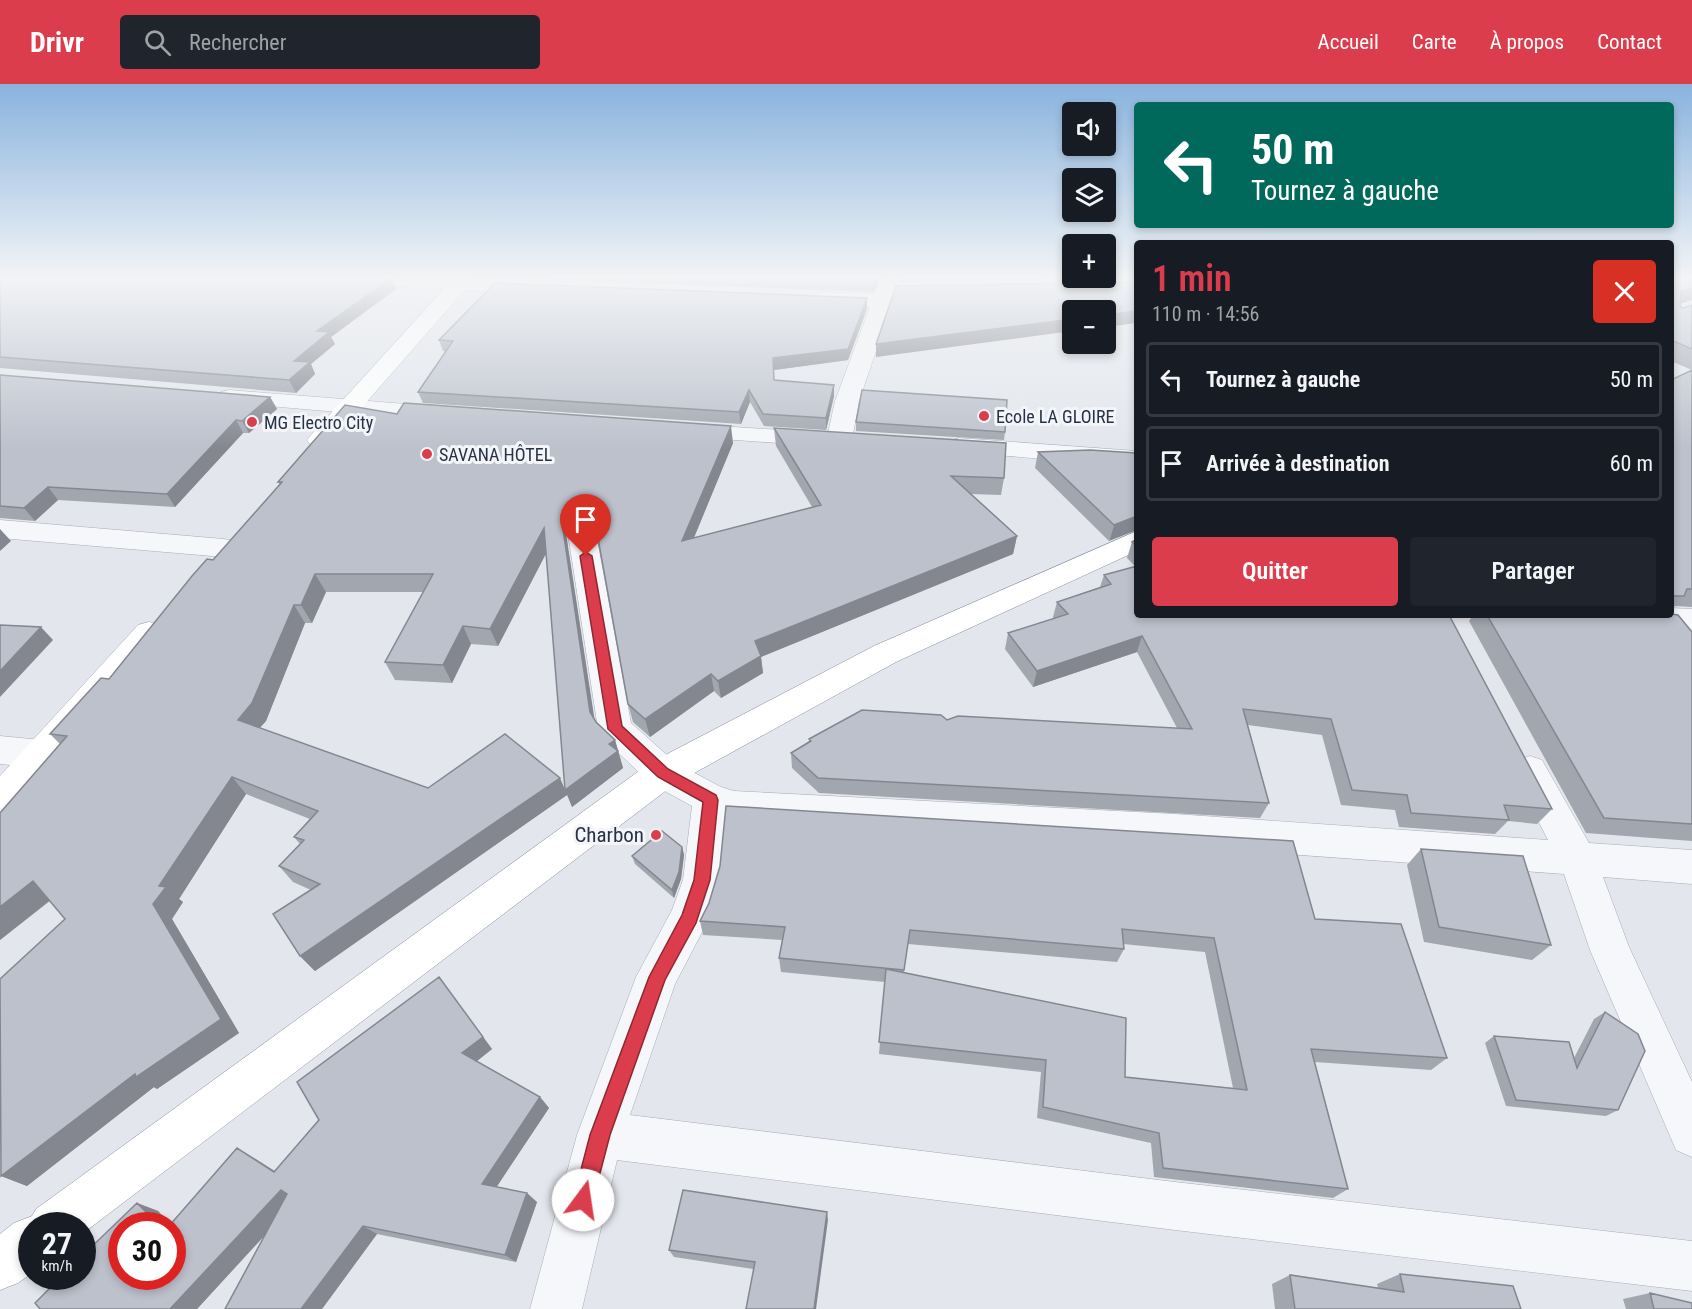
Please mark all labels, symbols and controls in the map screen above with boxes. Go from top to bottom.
search box [120,15,540,69]
text: Drivr [30,26,84,59]
icon: search [141,26,174,59]
text: Rechercher [189,30,286,55]
text: Accueil [1318,30,1379,54]
text: Carte [1412,30,1457,54]
text: À propos [1490,30,1564,54]
text: Contact [1597,30,1662,54]
map controls [1062,102,1116,354]
button: sound [1062,102,1116,156]
text: 50 m [1251,125,1334,174]
icon: left [1152,126,1230,204]
button: layers [1062,168,1116,222]
text: Tournez à gauche [1251,175,1439,207]
button: + [1062,234,1116,288]
text: 1 min [1152,258,1232,300]
button: close [1593,260,1656,323]
button: − [1062,300,1116,354]
text: 110 m · 14:56 [1152,302,1259,326]
icon: left [1155,363,1188,396]
text: Tournez à gauche [1206,367,1360,392]
text: 50 m [1610,367,1653,392]
place label: Ecole LA GLOIRE [996,406,1115,427]
marker: Ecole LA GLOIRE [977,409,991,423]
place label: MG Electro City [264,412,374,433]
marker: MG Electro City [245,415,259,429]
place label: SAVANA HÔTEL [439,444,553,465]
marker: SAVANA HÔTEL [420,447,434,461]
icon: arrive [1155,447,1188,480]
text: Arrivée à destination [1206,451,1390,476]
text: 60 m [1610,451,1653,476]
pin [560,494,611,556]
icon: arrive [569,503,602,536]
button: Quitter [1152,537,1398,606]
button: Partager [1410,537,1656,606]
place label: Charbon [574,823,644,847]
marker: Charbon [649,828,663,842]
position arrow [551,1168,615,1232]
speed limit sign: 30 [108,1212,186,1290]
text: 27 [42,1226,72,1261]
text: km/h [42,1257,72,1275]

